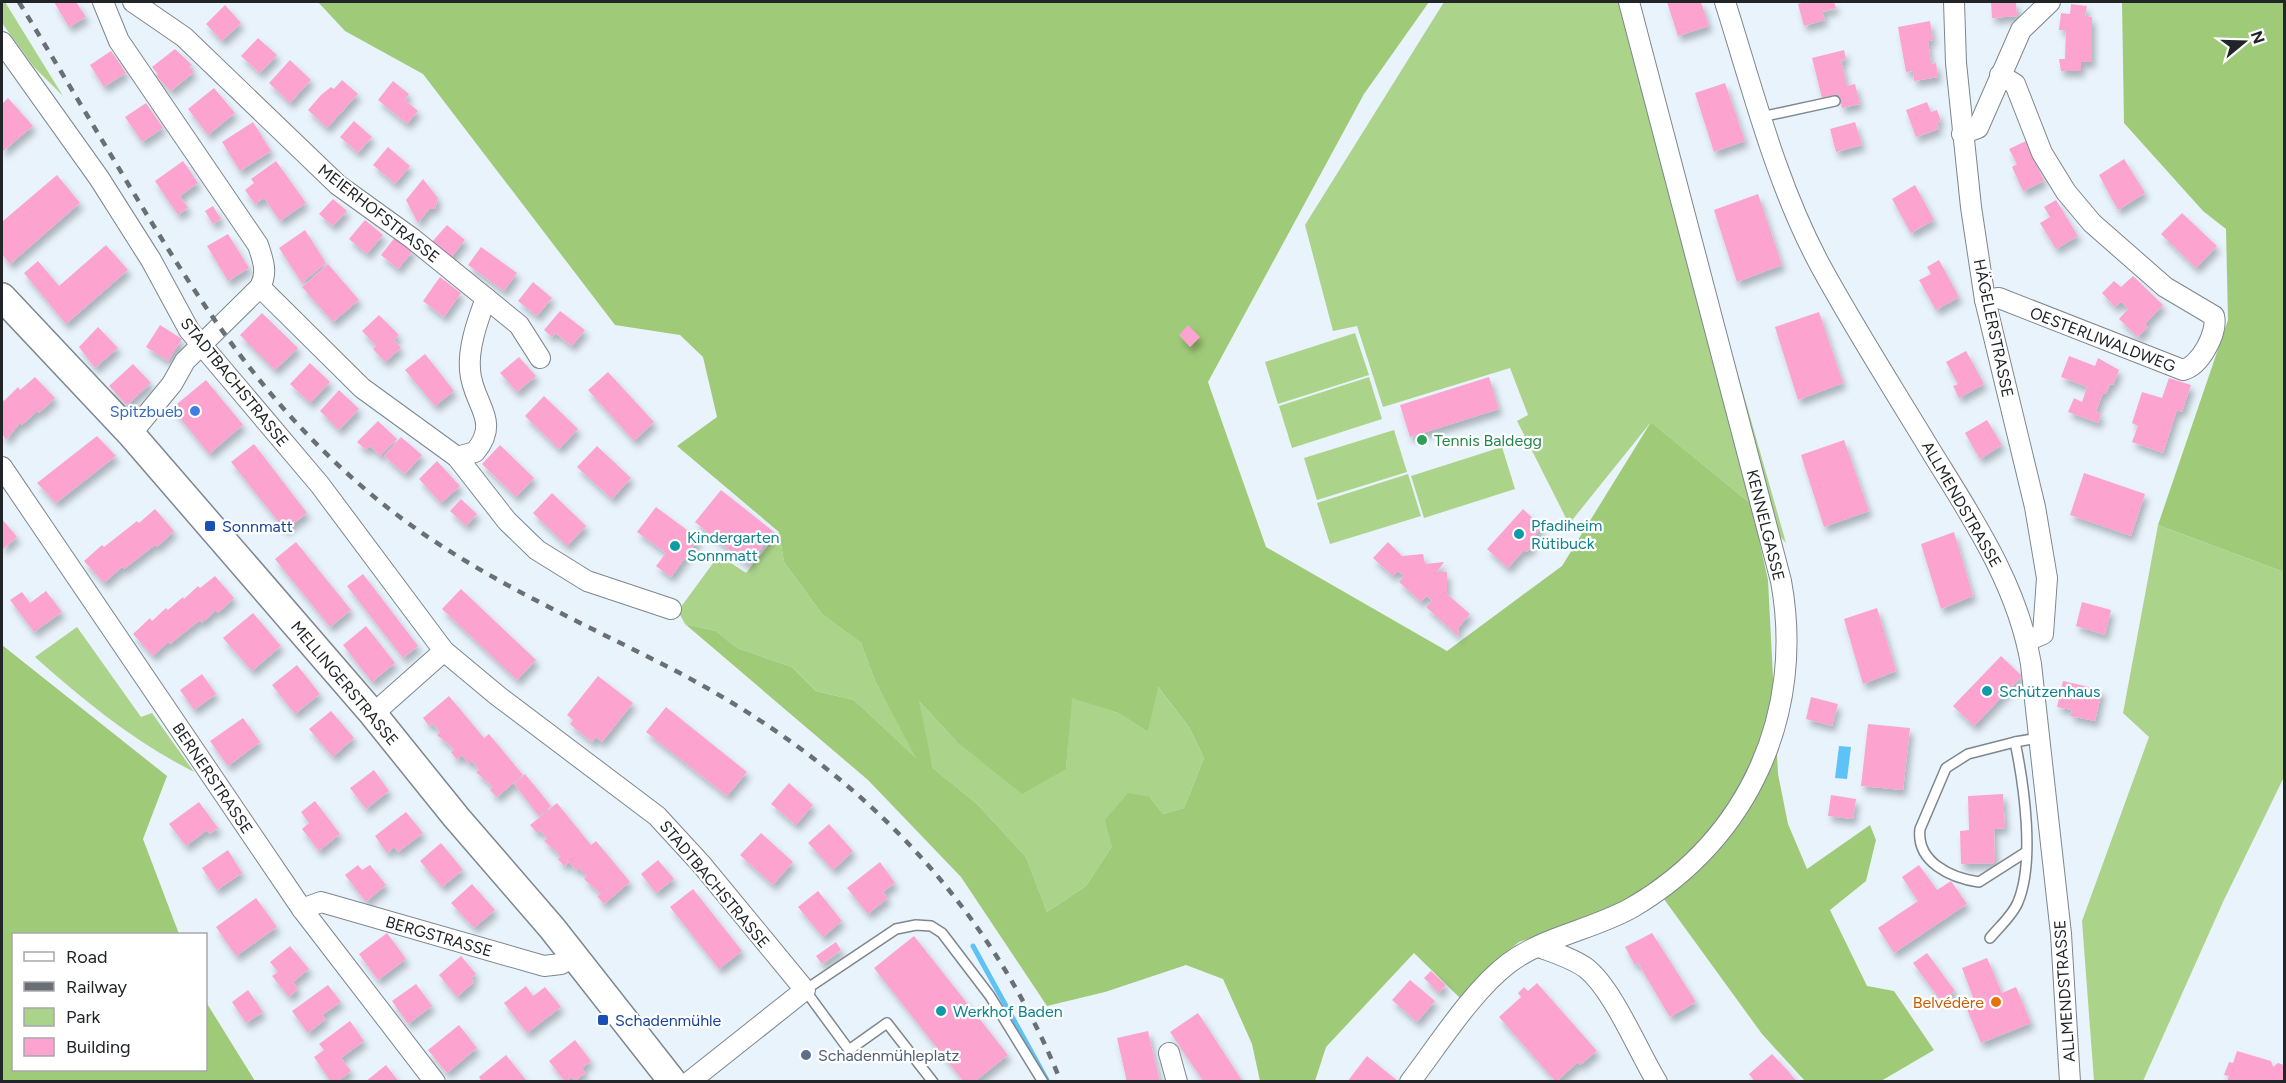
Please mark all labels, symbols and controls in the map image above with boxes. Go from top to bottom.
north arrow [2214,12,2274,72]
text: N [2247,28,2269,46]
street label: MEIERHOFSTRASSE [314,160,443,267]
street label: HÄGELERSTRASSE [1970,257,2017,399]
street label: OESTERLIWALDWEG [2027,303,2178,376]
street label: STADTBACHSTRASSE [177,314,293,451]
place label: Spitzbueb [110,402,183,421]
marker: Spitzbueb [188,404,202,418]
place label: Tennis Baldegg [1434,431,1542,450]
marker: Tennis Baldegg [1415,433,1429,447]
street label: ALLMENDSTRASSE [1918,438,2005,571]
street label: KENNELGASSE [1743,468,1788,583]
place label: Pfadiheim Rütibuck [1531,516,1602,553]
place label: Sonnmatt [222,517,293,536]
marker: Sonnmatt [203,519,217,533]
marker: Pfadiheim Rütibuck [1512,527,1526,541]
place label: Kindergarten Sonnmatt [687,528,780,565]
marker: Kindergarten Sonnmatt [668,539,682,553]
street label: MELLINGERSTRASSE [287,617,402,749]
place label: Schützenhaus [1999,682,2100,701]
marker: Schützenhaus [1980,684,1994,698]
street label: BERNERSTRASSE [168,719,257,837]
street label: STADTBACHSTRASSE [656,817,773,952]
street label: BERGSTRASSE [383,912,494,961]
street label: ALLMENDSTRASSE [2050,919,2079,1063]
legend [12,933,207,1071]
text: Road [66,946,107,968]
text: Railway [66,976,128,998]
place label: Belvédère [1913,993,1984,1012]
marker: Belvédère [1989,995,2003,1009]
place label: Werkhof Baden [953,1002,1063,1021]
marker: Werkhof Baden [934,1004,948,1018]
text: Park [66,1006,101,1028]
place label: Schadenmühle [615,1011,722,1030]
marker: Schadenmühle [596,1013,610,1027]
text: Building [66,1036,131,1058]
place label: Schadenmühleplatz [818,1046,960,1065]
marker: Schadenmühleplatz [799,1048,813,1062]

